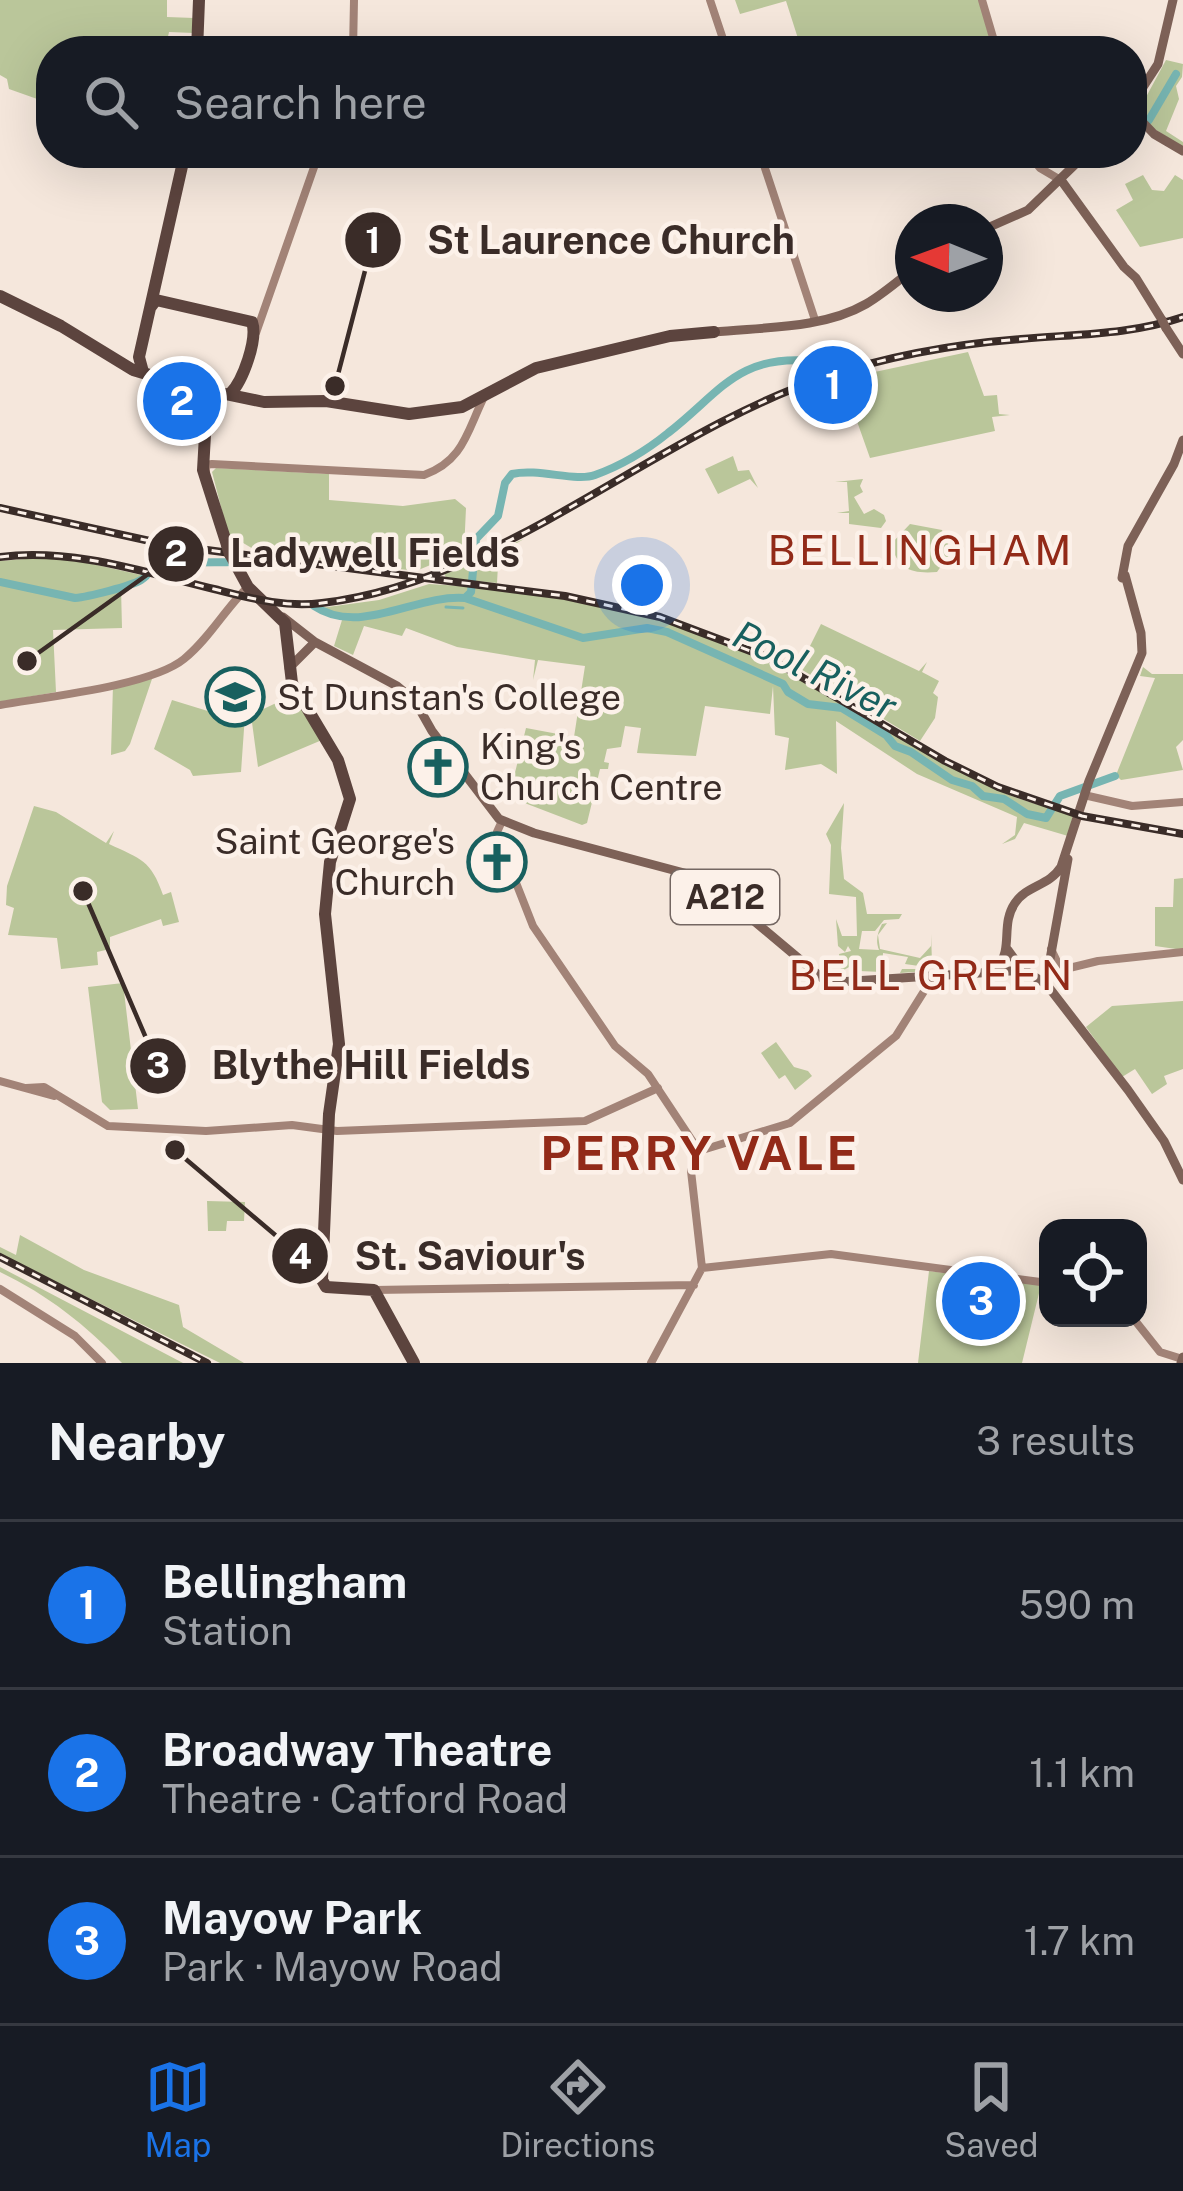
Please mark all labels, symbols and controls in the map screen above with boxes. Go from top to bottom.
search box [36,36,1147,168]
icon: search [78,69,144,135]
text: Search here [174,76,427,129]
callout: St Laurence Church [343,203,819,278]
north arrow [895,204,1003,312]
text: St Laurence Church [427,217,795,263]
text: 1 [365,219,381,261]
pin: 1 [794,340,872,430]
pin: 2 [143,356,221,446]
callout: Ladywell Fields [146,516,544,591]
district label: BELLINGHAM [768,525,1074,574]
text: Ladywell Fields [230,530,520,576]
text: 2 [165,532,187,574]
your location [612,555,672,615]
water label: Pool River [726,611,904,729]
school or university icon: St Dunstan's College [204,666,266,728]
place label: St Dunstan's College [277,676,621,718]
place label: King's Church Centre [480,725,723,808]
church icon: King's Church Centre [407,736,469,798]
place label: Saint George's Church [214,820,455,903]
church icon: Saint George's Church [466,831,528,893]
road number: A212 [671,870,779,924]
district label: BELL GREEN [788,950,1076,999]
callout: Blythe Hill Fields [128,1028,555,1103]
text: Blythe Hill Fields [212,1042,530,1088]
text: 3 [146,1044,170,1086]
district label: PERRY VALE [540,1124,860,1181]
callout: St. Saviour's [270,1218,609,1293]
map controls [1039,1219,1147,1327]
button: locate [1039,1219,1147,1327]
text: St. Saviour's [355,1233,585,1279]
text: 4 [288,1235,312,1277]
pin: 3 [942,1256,1020,1346]
text: Nearby [48,1412,225,1471]
text: 3 results [976,1418,1135,1464]
text: Bellingham [162,1555,407,1608]
text: 1 [79,1582,95,1628]
text: 590 m [1019,1582,1135,1628]
text: Station [162,1608,293,1654]
text: Broadway Theatre [162,1723,552,1776]
text: 2 [75,1750,99,1796]
text: 1.1 km [1029,1750,1135,1796]
text: Theatre · Catford Road [162,1776,568,1822]
text: Mayow Park [162,1891,422,1944]
text: 3 [74,1918,100,1964]
text: 1.7 km [1024,1918,1135,1964]
text: Park · Mayow Road [162,1944,503,1990]
tab: Map [144,2054,211,2164]
tab: Directions [500,2054,655,2164]
tab: Saved [944,2054,1039,2164]

